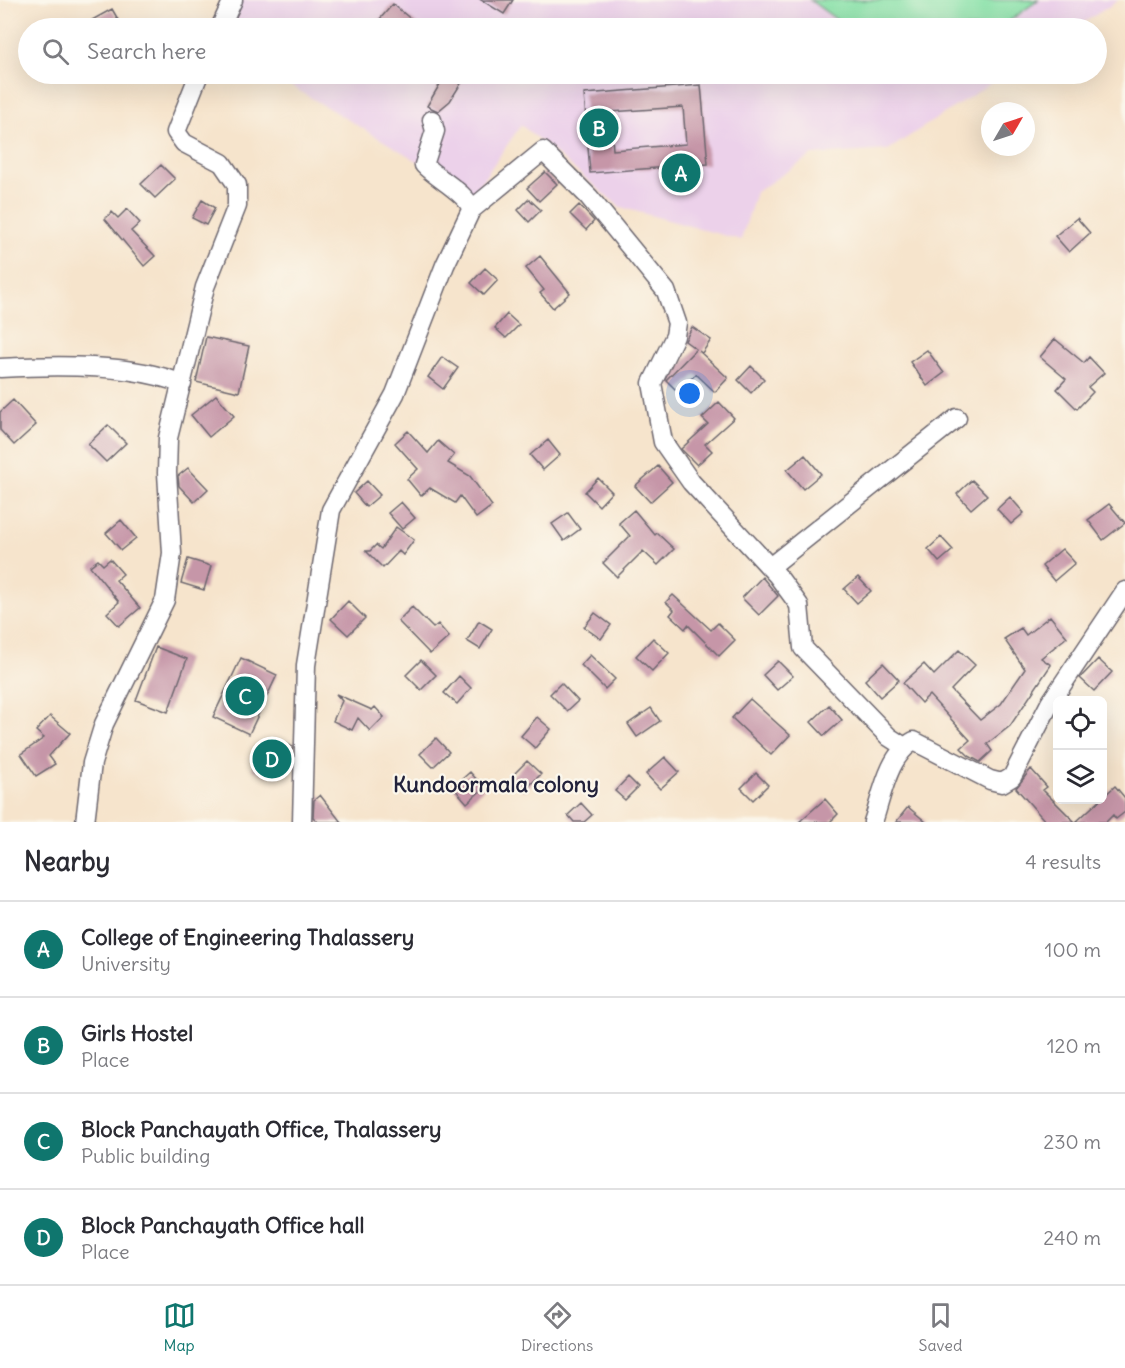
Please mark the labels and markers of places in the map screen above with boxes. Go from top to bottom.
pin: B [580,106,618,150]
pin: A [662,150,700,195]
pin: C [226,674,264,718]
pin: D [252,736,292,782]

